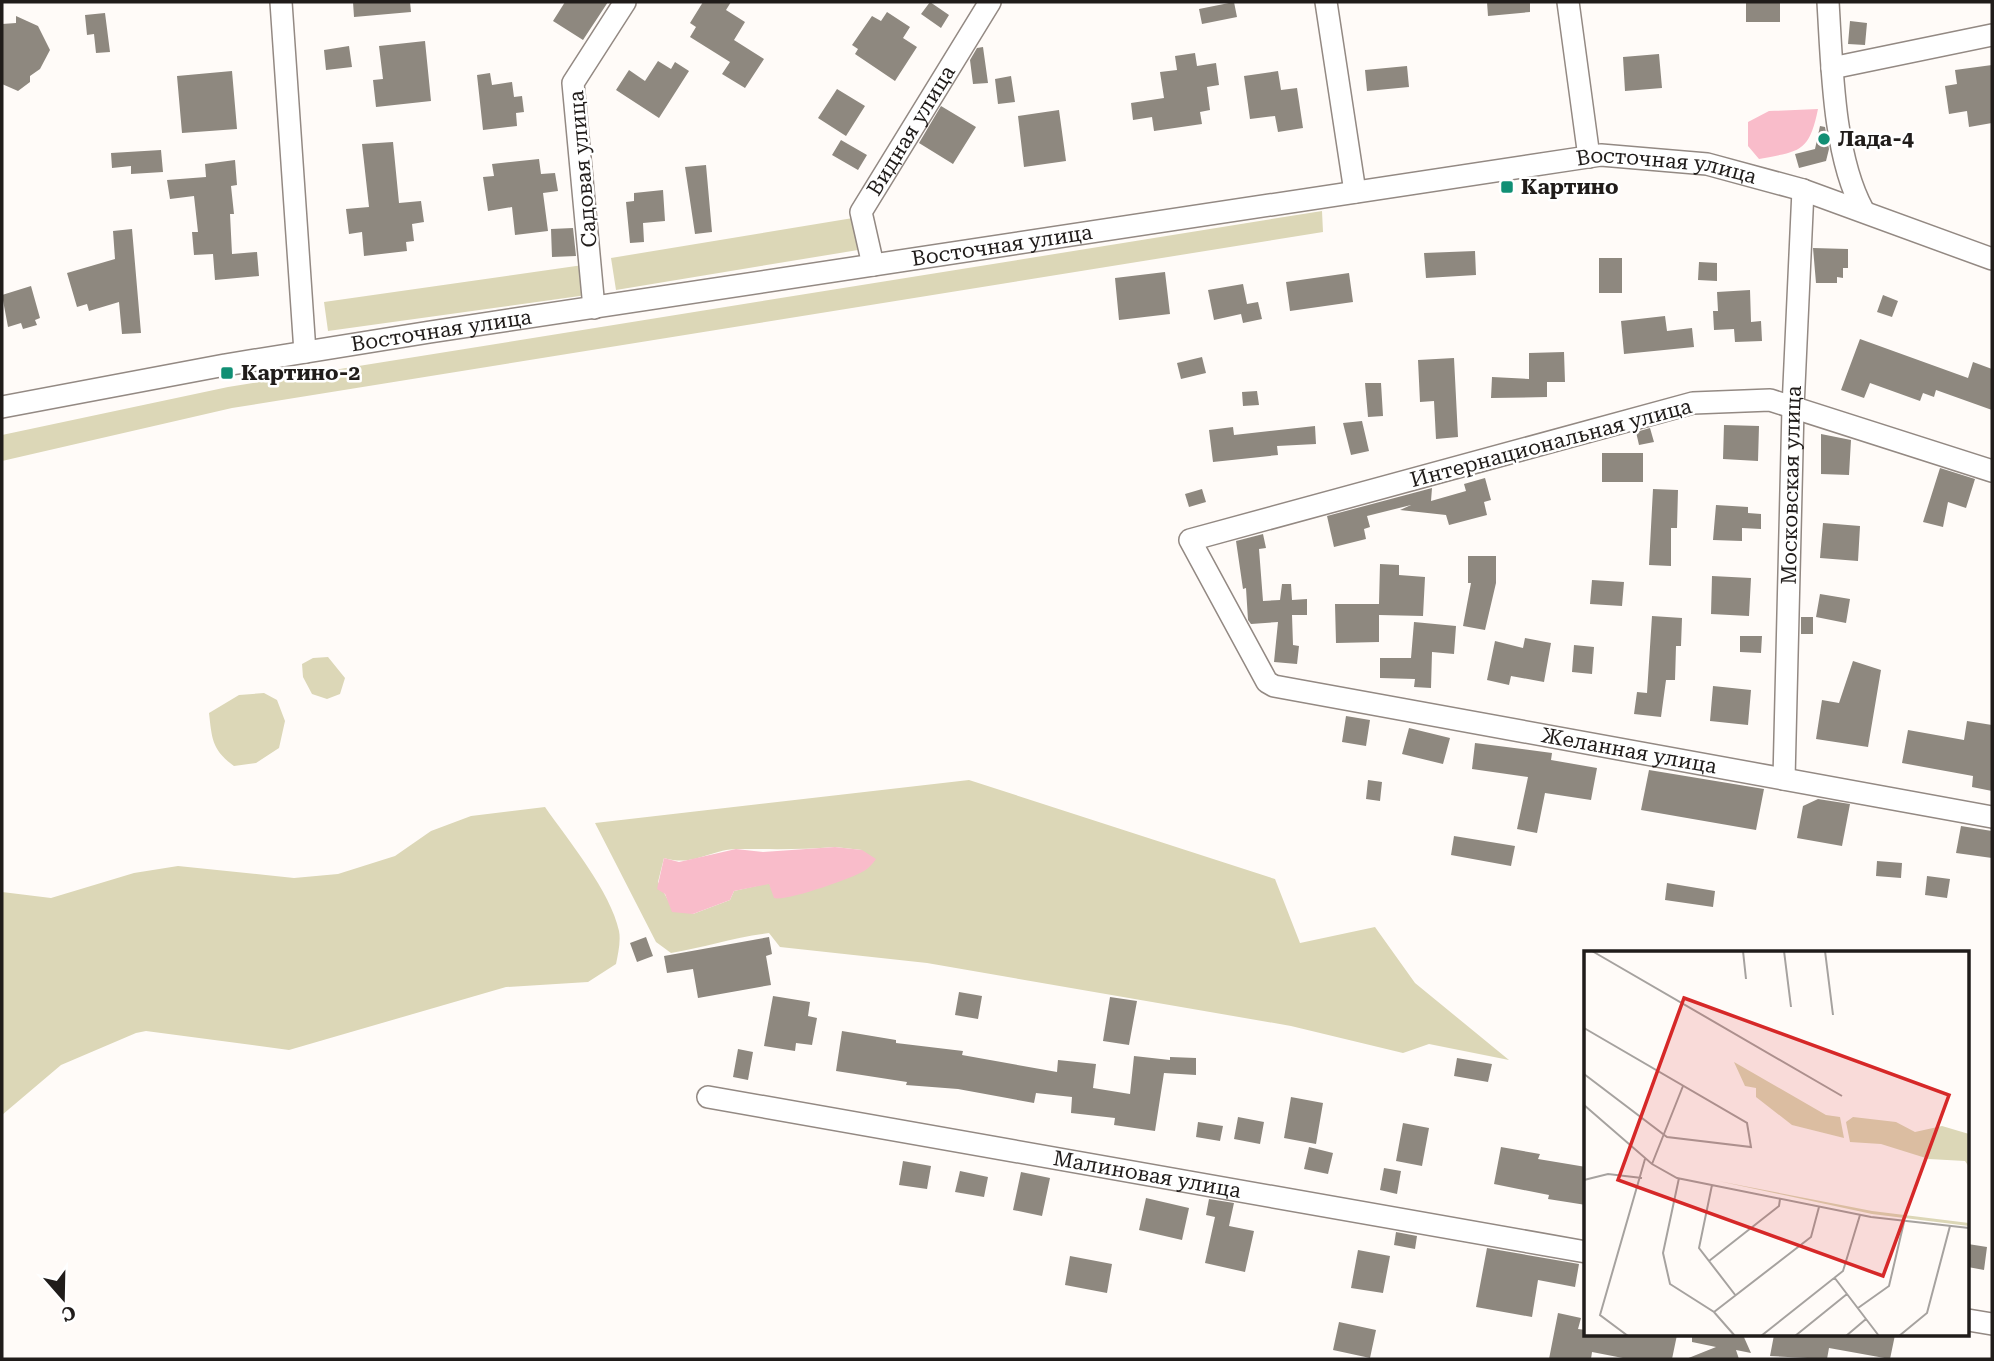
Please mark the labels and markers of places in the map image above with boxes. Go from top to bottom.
place label: Лада-4 [1838,127,1914,151]
marker: Лада-4 [1816,131,1832,147]
place label: Картино [1521,175,1619,199]
marker: Картино [1499,179,1515,195]
place label: Картино-2 [241,361,360,385]
marker: Картино-2 [219,365,235,381]

